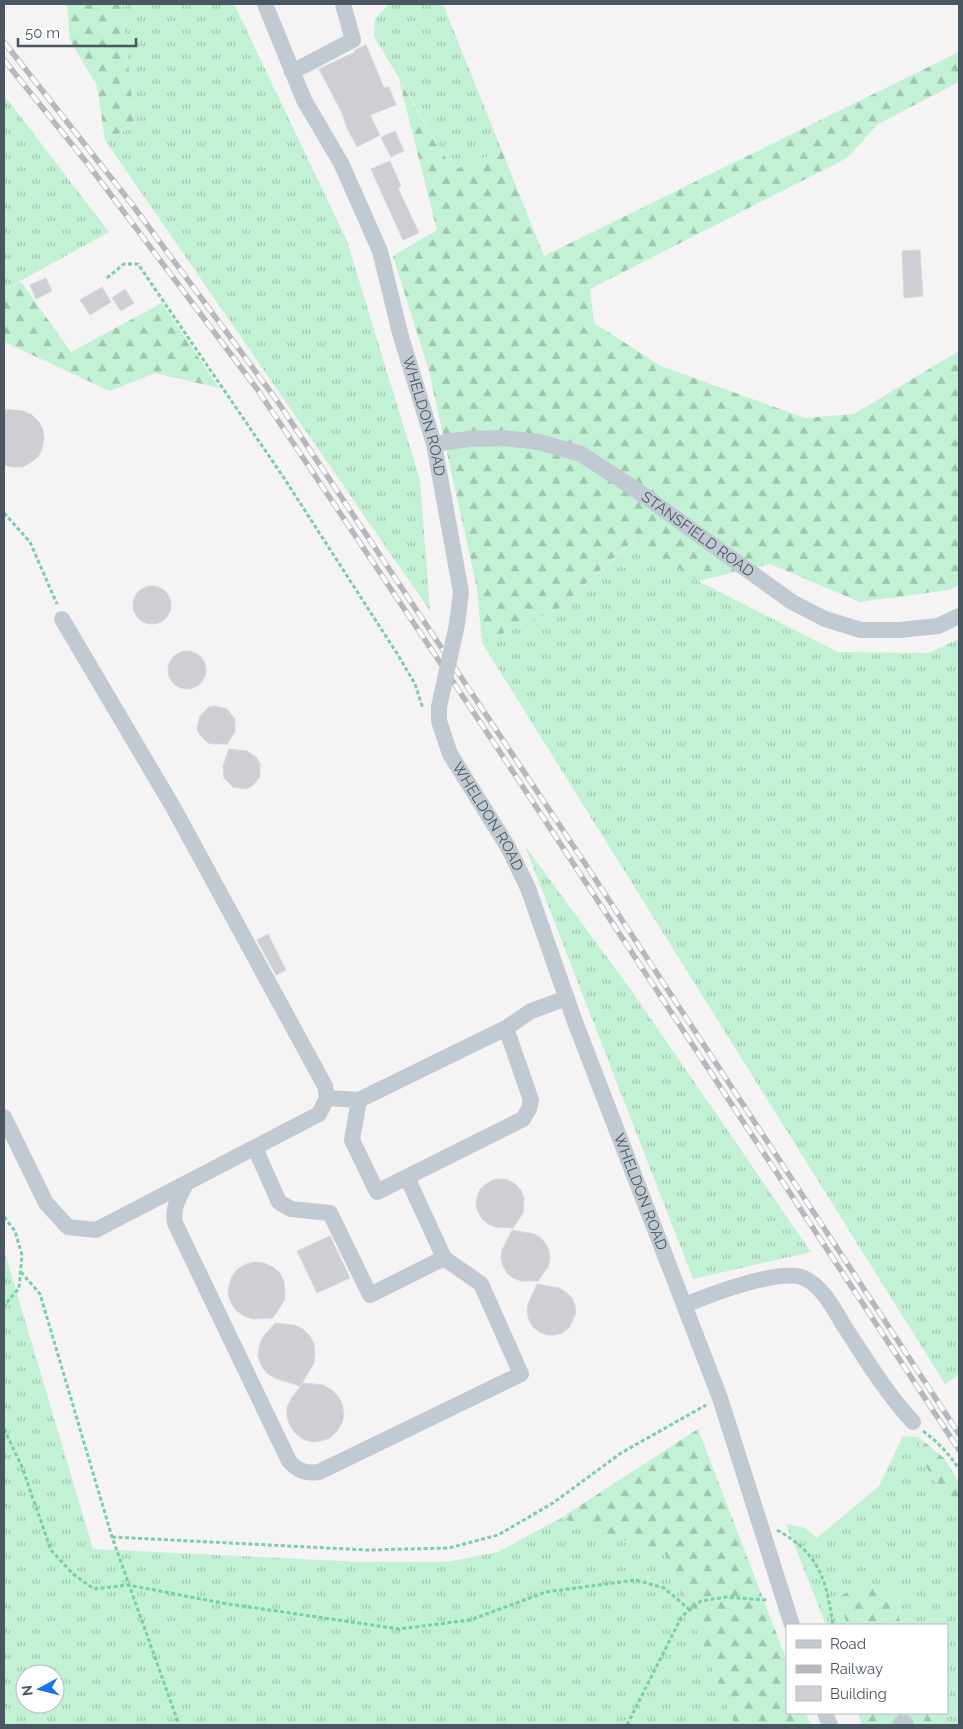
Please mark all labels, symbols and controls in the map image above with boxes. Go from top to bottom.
scale bar [18,15,135,47]
text: 50 m [25,24,60,42]
street label: WHELDON ROAD [399,354,449,478]
street label: STANSFIELD ROAD [638,488,758,581]
street label: WHELDON ROAD [448,759,527,874]
street label: WHELDON ROAD [610,1131,671,1253]
legend [786,1624,948,1714]
text: Road [830,1635,866,1653]
text: Railway [830,1660,883,1678]
north arrow [15,1664,65,1714]
text: N [19,1684,36,1697]
text: Building [830,1685,887,1703]

